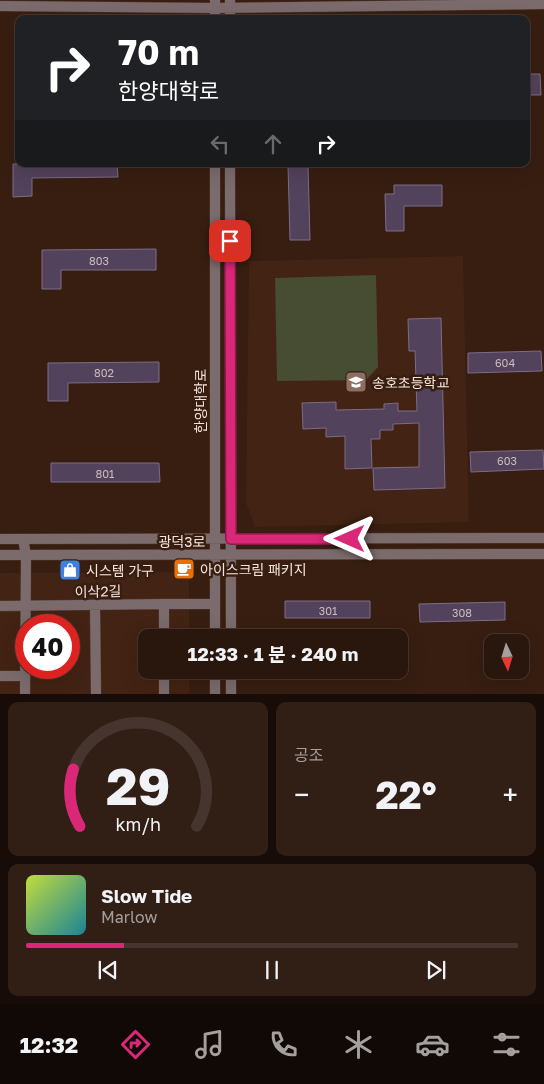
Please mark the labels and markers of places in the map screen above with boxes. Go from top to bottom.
pin [209,220,251,262]
school or university icon: 송호초등학교 [344,370,368,394]
place label: 송호초등학교 [372,374,449,391]
cafe icon: 아이스크림 패키지 [172,557,196,581]
shop icon: 시스템 가구 [58,558,82,582]
place label: 아이스크림 패키지 [200,561,307,578]
place label: 시스템 가구 [86,562,154,579]

